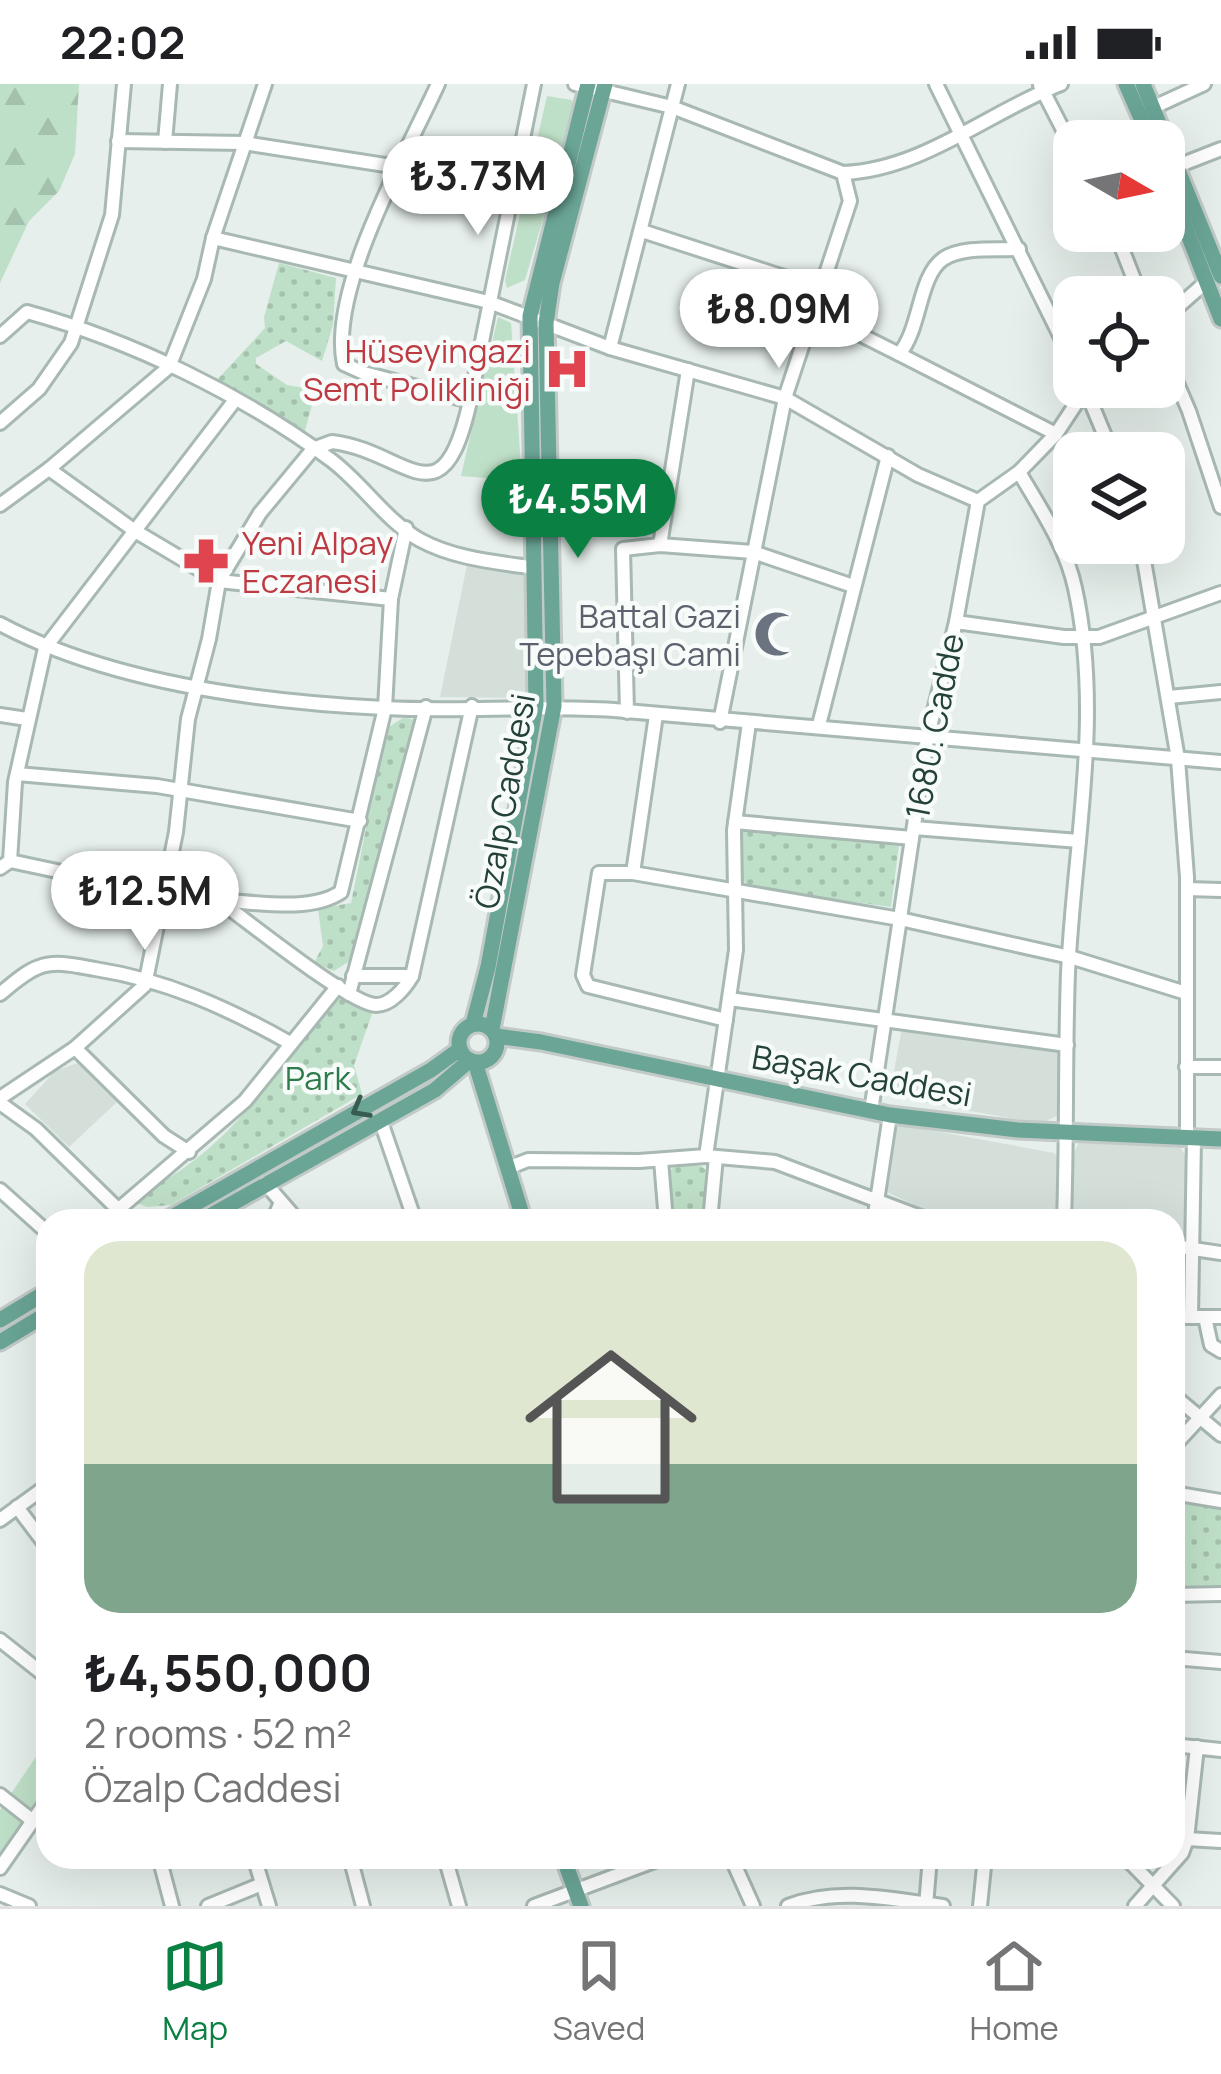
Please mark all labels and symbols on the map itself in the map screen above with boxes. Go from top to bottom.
north arrow [1053,120,1185,252]
pin: ₺3.73M [380,136,576,238]
pin: ₺8.09M [681,269,877,371]
place label: Hüseyingazi Semt Polikliniği [303,328,531,411]
hospital icon: Hüseyingazi Semt Polikliniği [542,344,592,394]
pin: ₺4.55M [480,459,676,561]
place label: Yeni Alpay Eczanesi [242,520,393,603]
pharmacy icon: Yeni Alpay Eczanesi [181,536,231,586]
place label: Battal Gazi Tepebaşı Cami [519,593,741,676]
mosque icon: Battal Gazi Tepebaşı Cami [752,609,802,659]
street label: 1680. Cadde [894,629,974,823]
street label: Özalp Caddesi [463,690,545,912]
pin: ₺12.5M [47,851,243,953]
street label: Başak Caddesi [749,1034,975,1116]
park label: Park [285,1055,353,1100]
one-way arrow [352,1095,373,1118]

